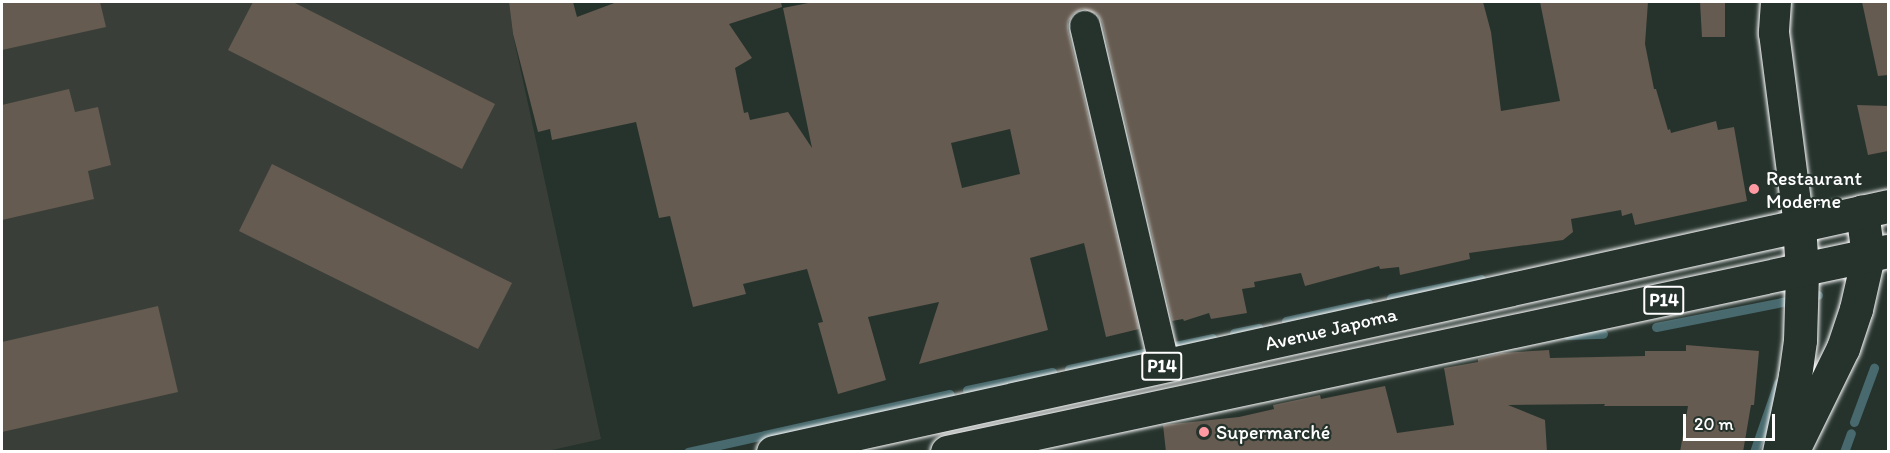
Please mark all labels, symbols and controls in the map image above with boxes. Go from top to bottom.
place label: Restaurant Moderne [1766,166,1862,213]
marker: Restaurant Moderne [1747,182,1761,196]
road number: P14 [1643,285,1685,315]
street label: Avenue Japoma [1263,302,1399,356]
road number: P14 [1141,351,1183,381]
scale bar [1686,402,1778,440]
text: 20 m [1694,413,1734,435]
place label: Supermarché [1216,420,1330,444]
marker: Supermarché [1197,425,1211,439]

